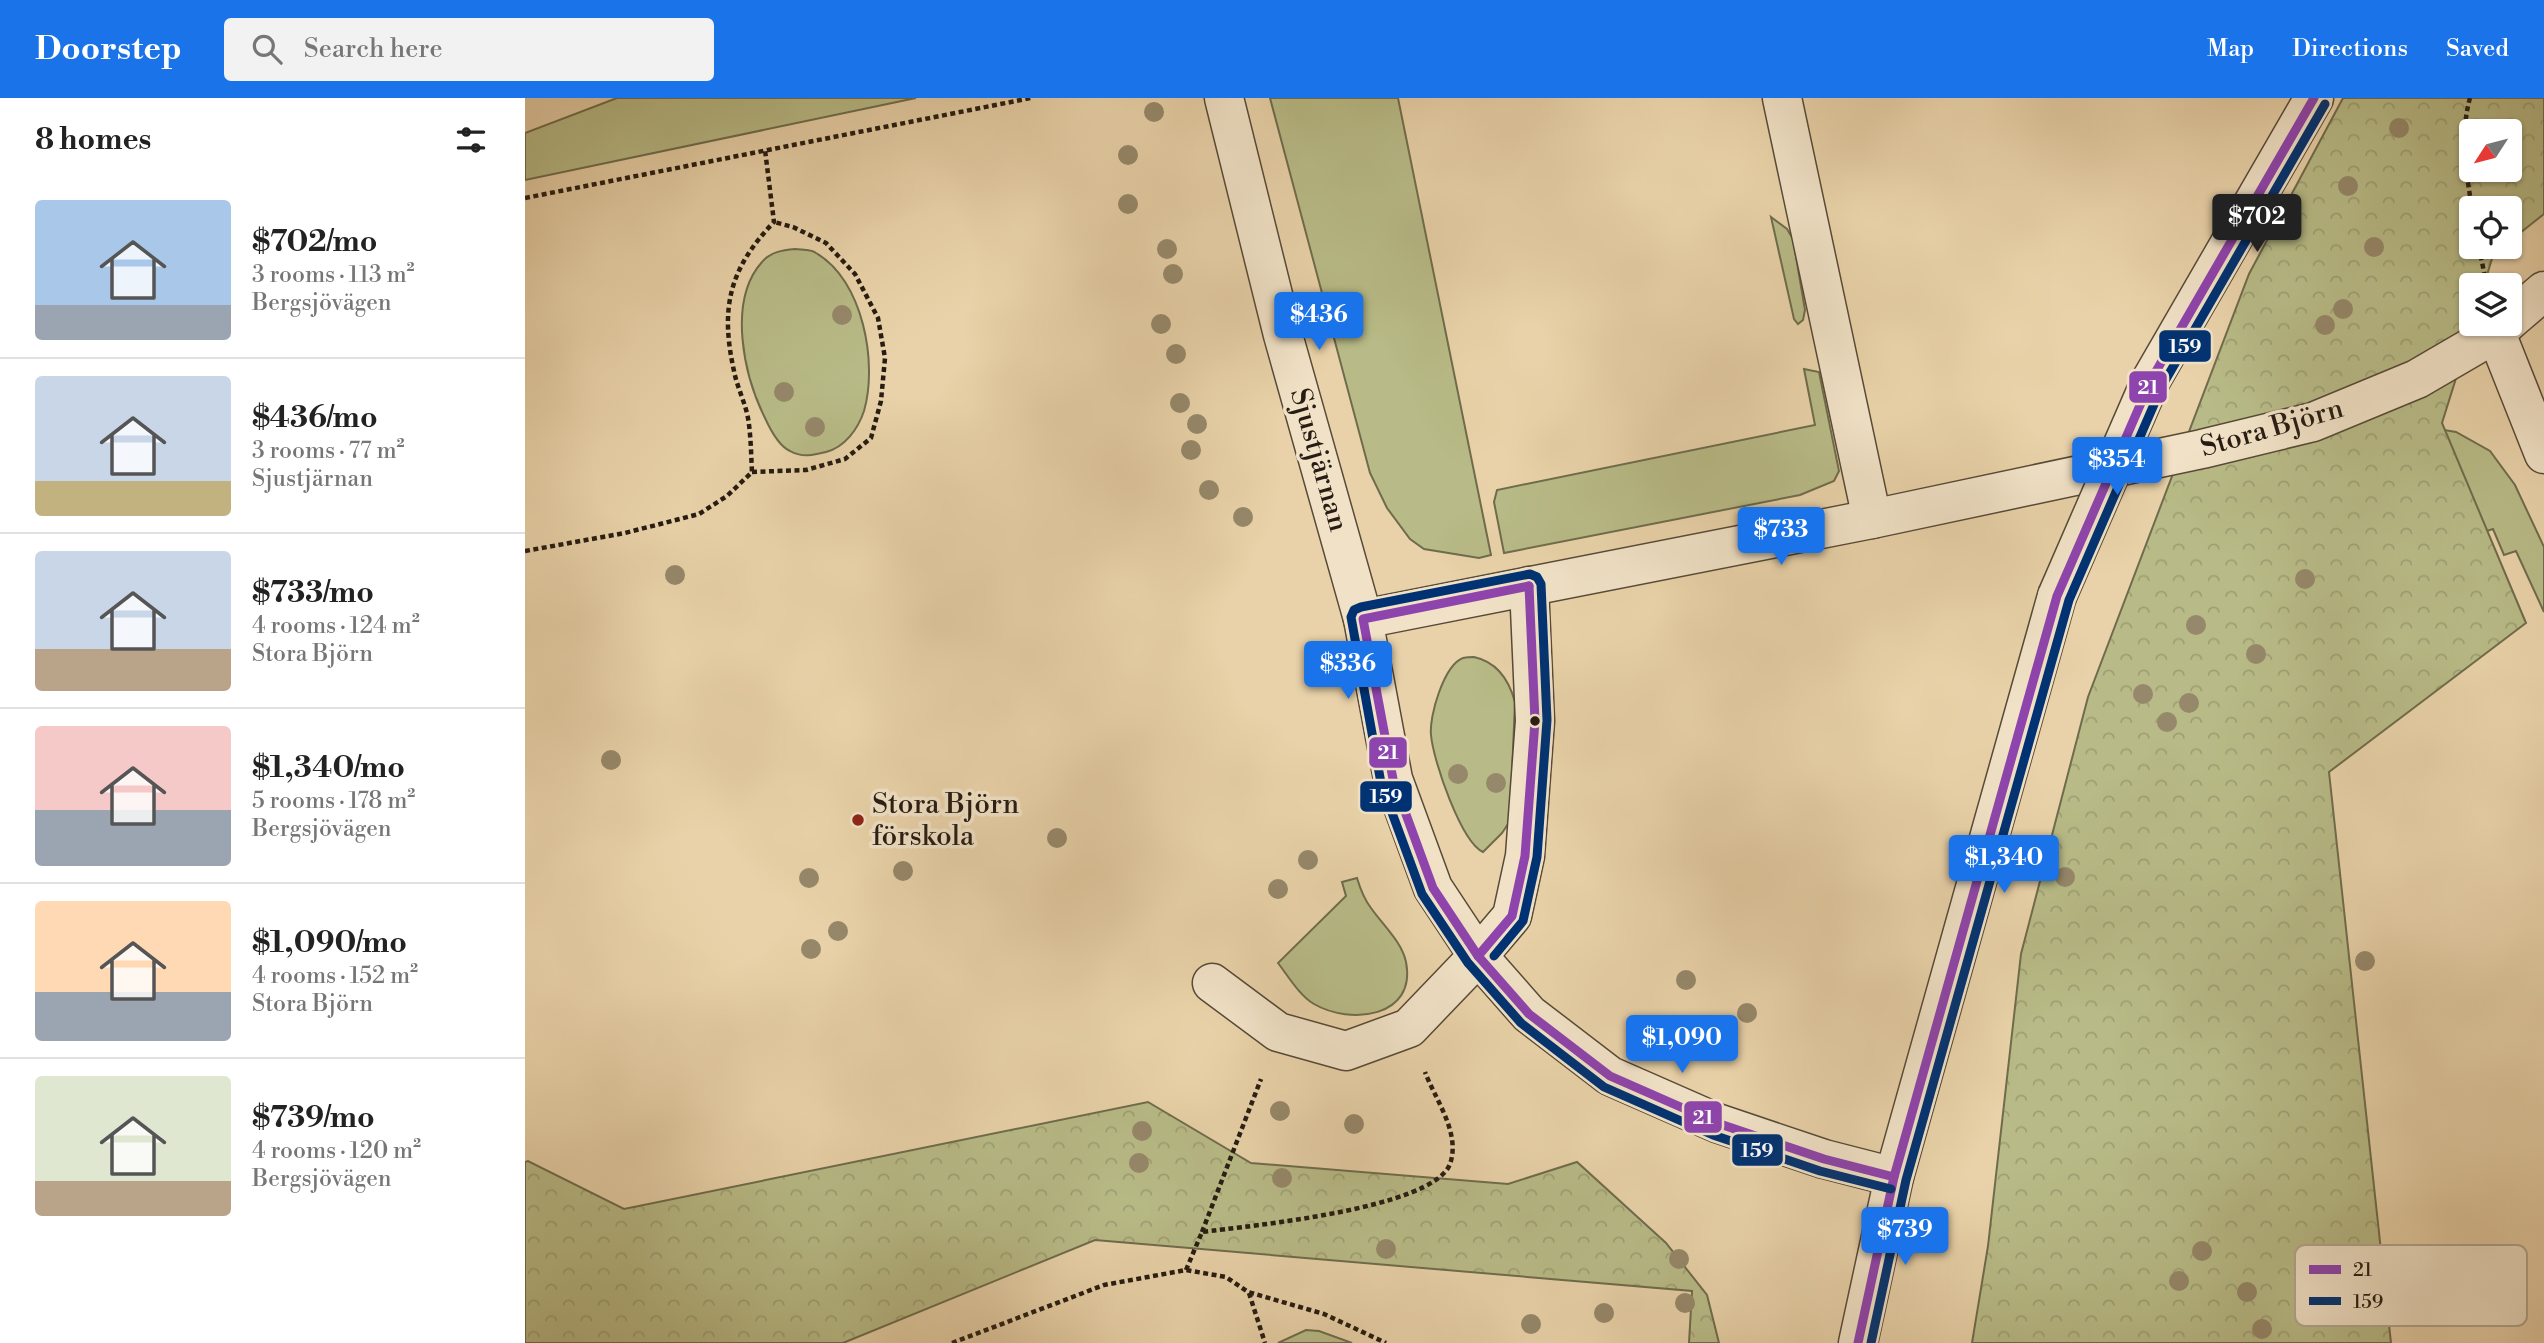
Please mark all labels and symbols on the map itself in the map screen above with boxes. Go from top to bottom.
north arrow [2459,119,2522,182]
pin: $702 [2216,194,2298,254]
pin: $436 [1278,292,1360,352]
line badge: 159 [2158,329,2212,363]
text: 159 [2169,335,2201,359]
line badge: 21 [2128,370,2168,404]
text: 21 [2137,376,2159,400]
street label: Sjustjärnan [1282,384,1356,536]
street label: Stora Björn [2196,391,2348,465]
pin: $354 [2076,438,2158,497]
pin: $733 [1740,508,1822,567]
pin: $336 [1307,642,1389,701]
unlabelled marker [1528,714,1542,728]
line badge: 21 [1368,736,1408,769]
text: 21 [1377,741,1399,765]
line badge: 159 [1359,780,1413,813]
text: 159 [1370,785,1402,809]
place label: Stora Björn förskola [872,787,1020,854]
marker: Stora Björn förskola [850,812,866,828]
pin: $1,340 [1947,836,2061,895]
pin: $1,090 [1625,1016,1739,1075]
line badge: 21 [1683,1100,1723,1134]
text: 21 [1692,1106,1714,1130]
line badge: 159 [1731,1133,1784,1167]
text: 159 [1741,1139,1773,1163]
pin: $739 [1864,1208,1946,1267]
legend [2295,1245,2527,1326]
text: 21 [2353,1258,2372,1282]
text: 159 [2353,1290,2383,1314]

